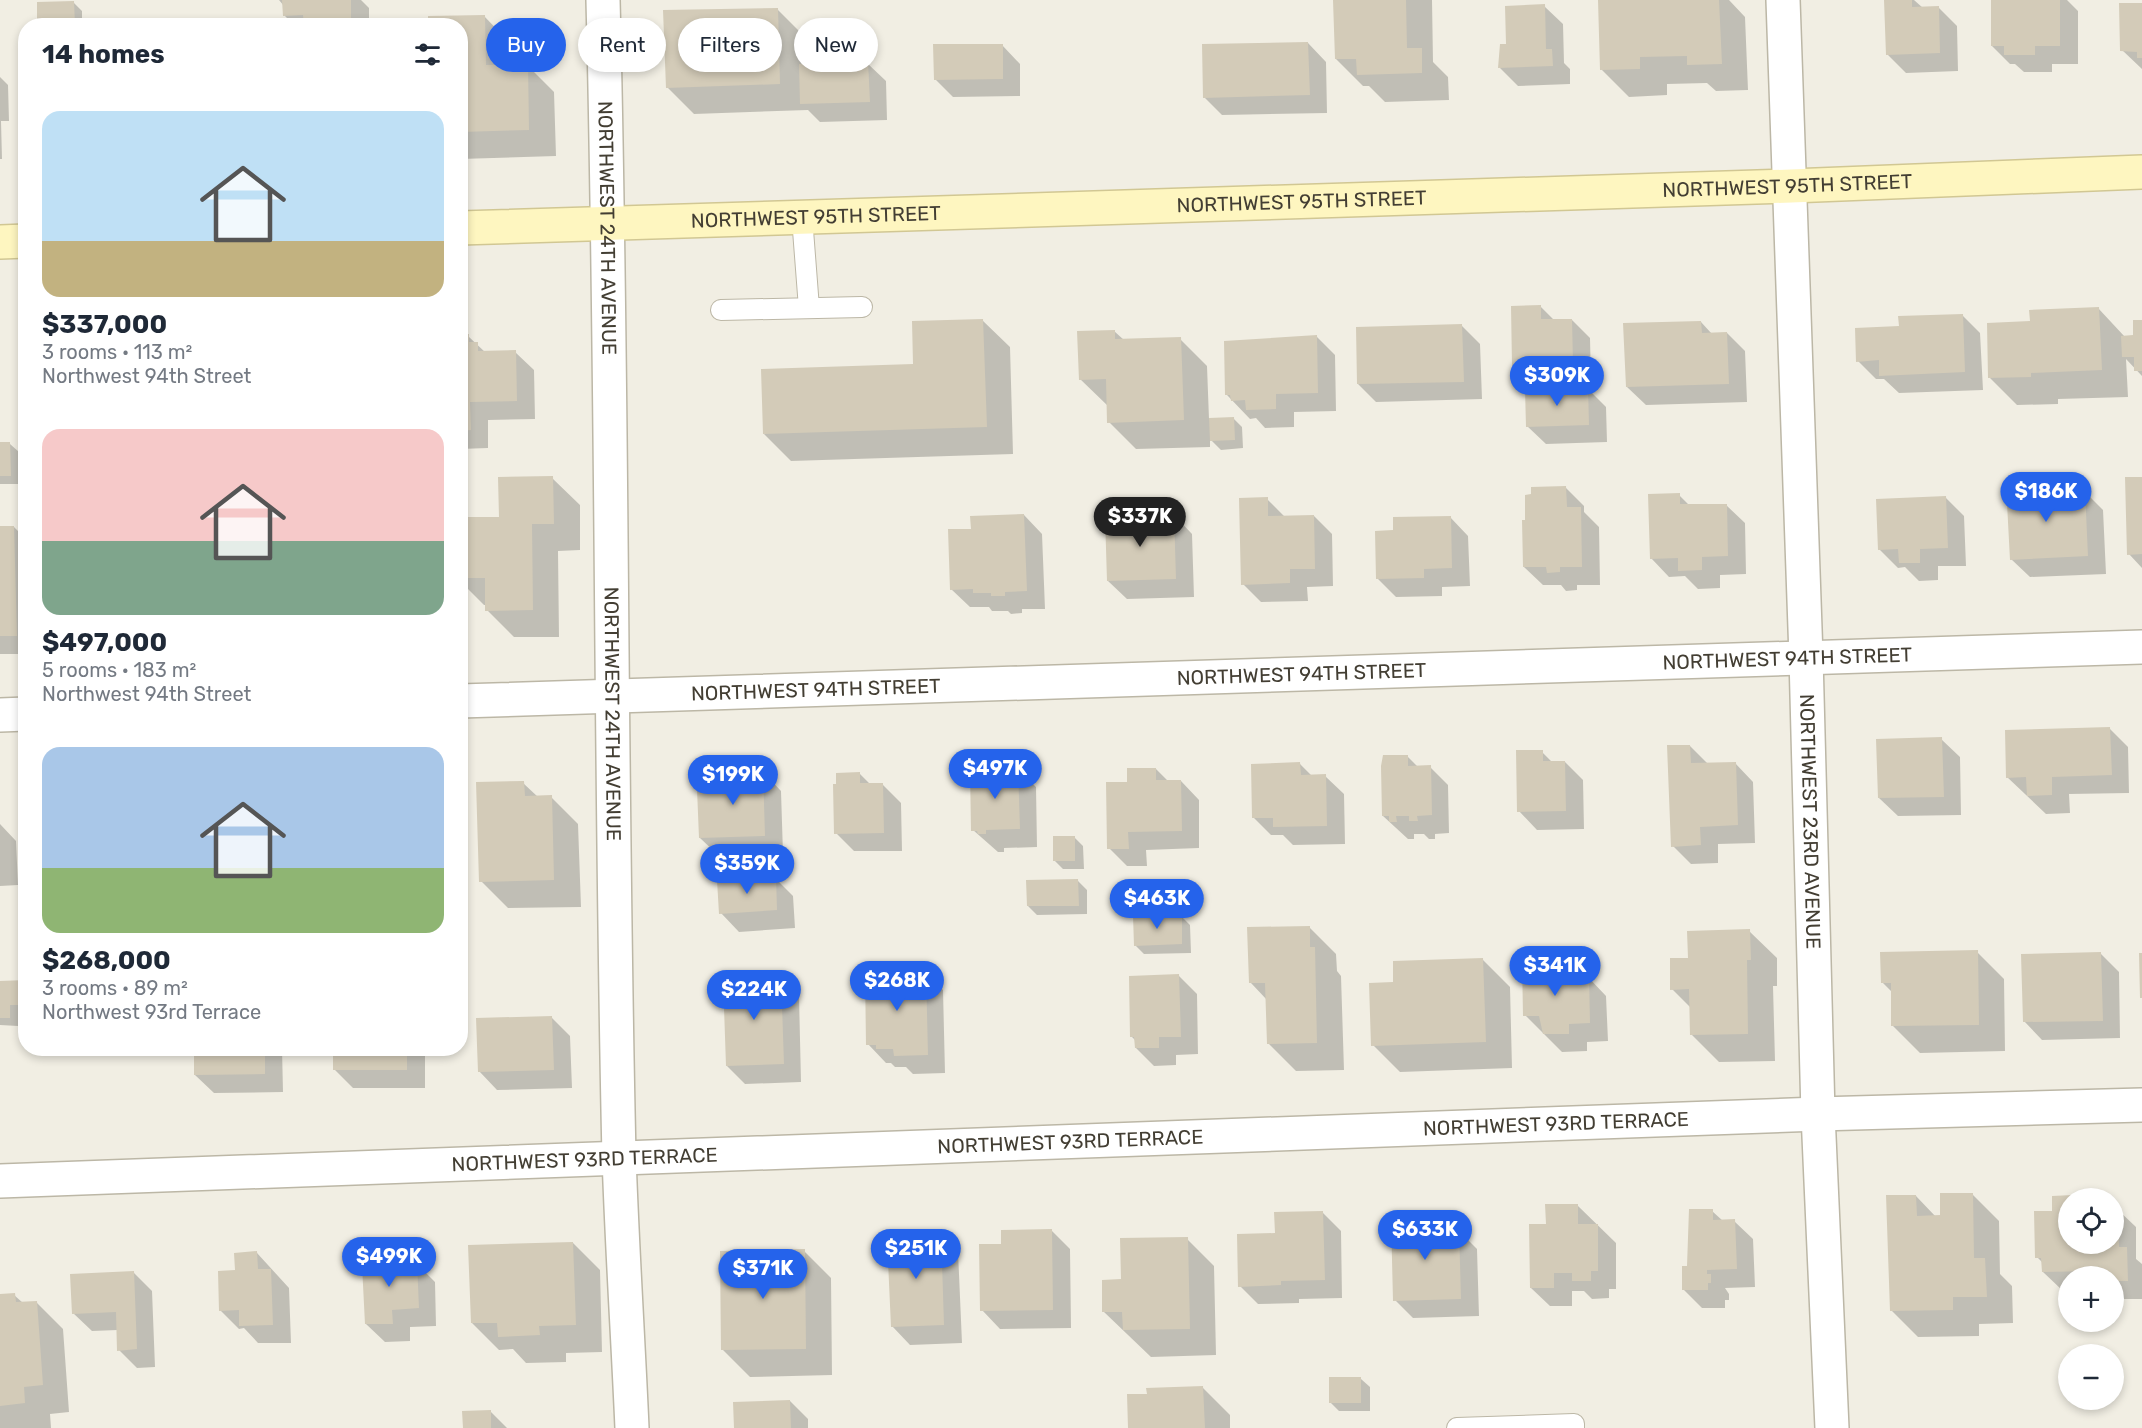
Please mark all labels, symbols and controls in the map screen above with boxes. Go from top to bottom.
chip: Buy [486,18,566,72]
chip: Rent [578,18,666,72]
chip: Filters [678,18,782,72]
chip: New [794,18,878,72]
icon: filters [411,38,444,71]
text: 14 homes [42,39,165,70]
street label: NORTHWEST 24TH AVENUE [593,101,621,355]
icon: home [189,150,297,258]
street label: NORTHWEST 95TH STREET [1662,169,1913,202]
street label: NORTHWEST 95TH STREET [1176,185,1427,217]
street label: NORTHWEST 95TH STREET [690,201,942,233]
text: $337,000 [42,309,167,340]
text: 3 rooms · 113 m² [42,340,192,364]
pin: $309K [1515,356,1599,407]
text: $309K [1524,363,1590,387]
text: Northwest 94th Street [42,364,251,388]
icon: home [189,468,297,576]
pin: $186K [2004,472,2088,523]
text: $186K [2014,479,2078,503]
pin: $337K [1098,497,1182,548]
text: $337K [1108,504,1172,528]
street label: NORTHWEST 24TH AVENUE [599,587,626,841]
text: $497,000 [42,627,167,658]
street label: NORTHWEST 94TH STREET [1662,642,1913,674]
text: 5 rooms · 183 m² [42,658,196,682]
street label: NORTHWEST 94TH STREET [1176,658,1427,690]
street label: NORTHWEST 94TH STREET [691,674,941,706]
text: Northwest 94th Street [42,682,251,706]
street label: NORTHWEST 23RD AVENUE [1795,694,1826,950]
pin: $497K [953,749,1037,800]
pin: $199K [691,755,775,806]
text: $497K [963,756,1027,780]
text: $199K [702,762,764,786]
icon: home [189,786,297,894]
pin: $359K [705,844,789,895]
text: $359K [714,851,780,875]
pin: $463K [1115,879,1199,930]
text: $463K [1124,886,1190,910]
text: $268,000 [42,945,171,976]
pin: $341K [1513,946,1597,997]
text: $341K [1524,953,1586,977]
pin: $268K [855,961,939,1012]
text: $268K [864,968,930,992]
pin: $224K [712,970,796,1021]
text: 3 rooms · 89 m² [42,976,188,1000]
text: $224K [721,977,787,1001]
text: Northwest 93rd Terrace [42,1000,261,1024]
street label: NORTHWEST 93RD TERRACE [1423,1107,1689,1141]
street label: NORTHWEST 93RD TERRACE [937,1125,1204,1158]
street label: NORTHWEST 93RD TERRACE [451,1143,718,1176]
map controls [2058,1188,2124,1410]
button: locate [2058,1188,2124,1254]
pin: $633K [1383,1210,1467,1261]
text: $633K [1392,1217,1458,1241]
pin: $251K [874,1229,958,1280]
text: $251K [885,1236,947,1260]
pin: $499K [347,1237,431,1288]
text: $499K [356,1244,422,1268]
pin: $371K [721,1249,805,1300]
text: $371K [732,1256,794,1280]
button: + [2058,1266,2124,1332]
button: − [2058,1344,2124,1410]

